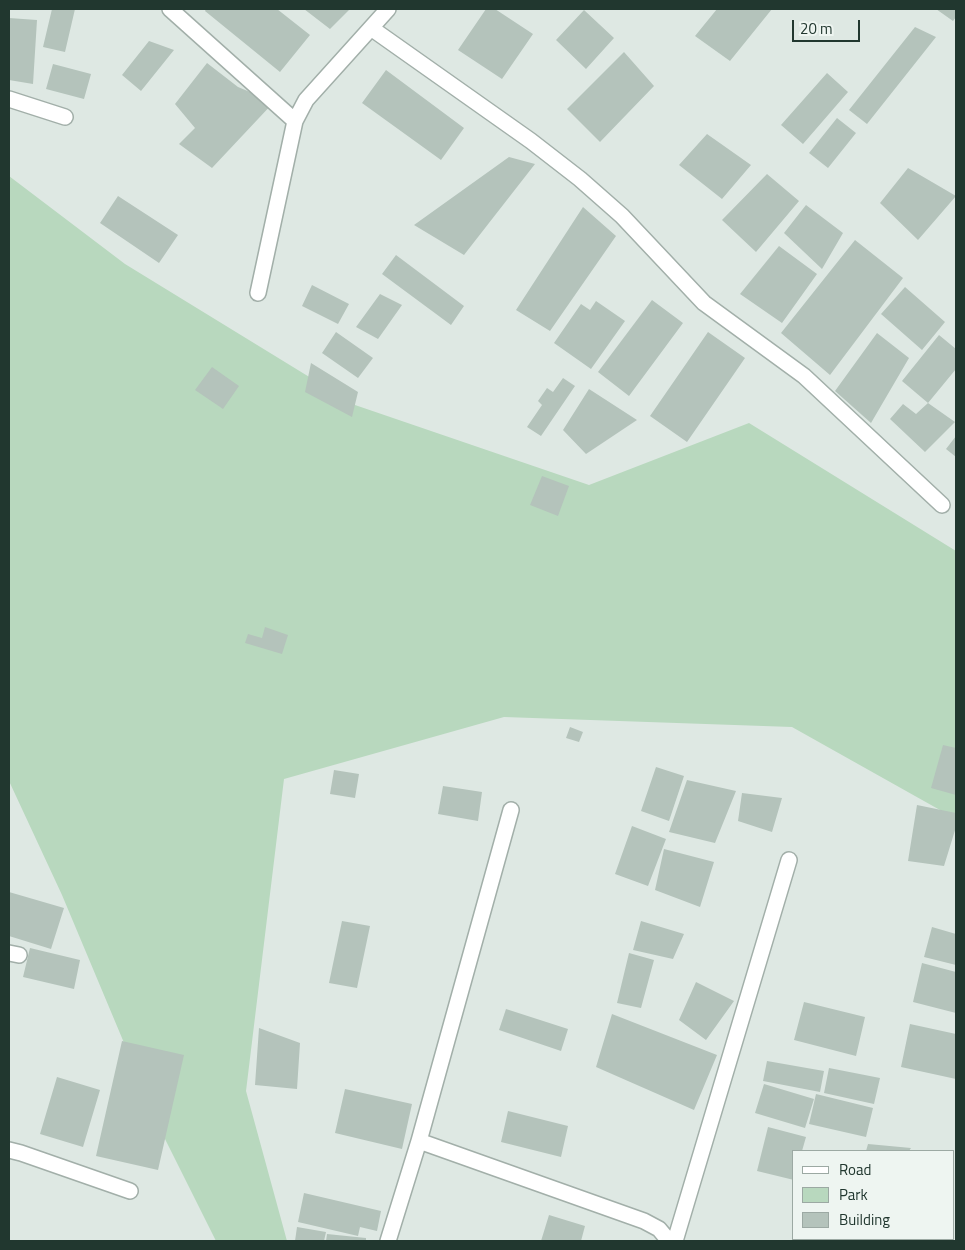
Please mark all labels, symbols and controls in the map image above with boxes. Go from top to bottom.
scale bar [795,10,862,42]
text: 20 m [800,17,833,40]
legend [792,1150,955,1240]
text: Road [839,1158,871,1181]
text: Park [839,1183,868,1206]
text: Building [839,1208,890,1231]

